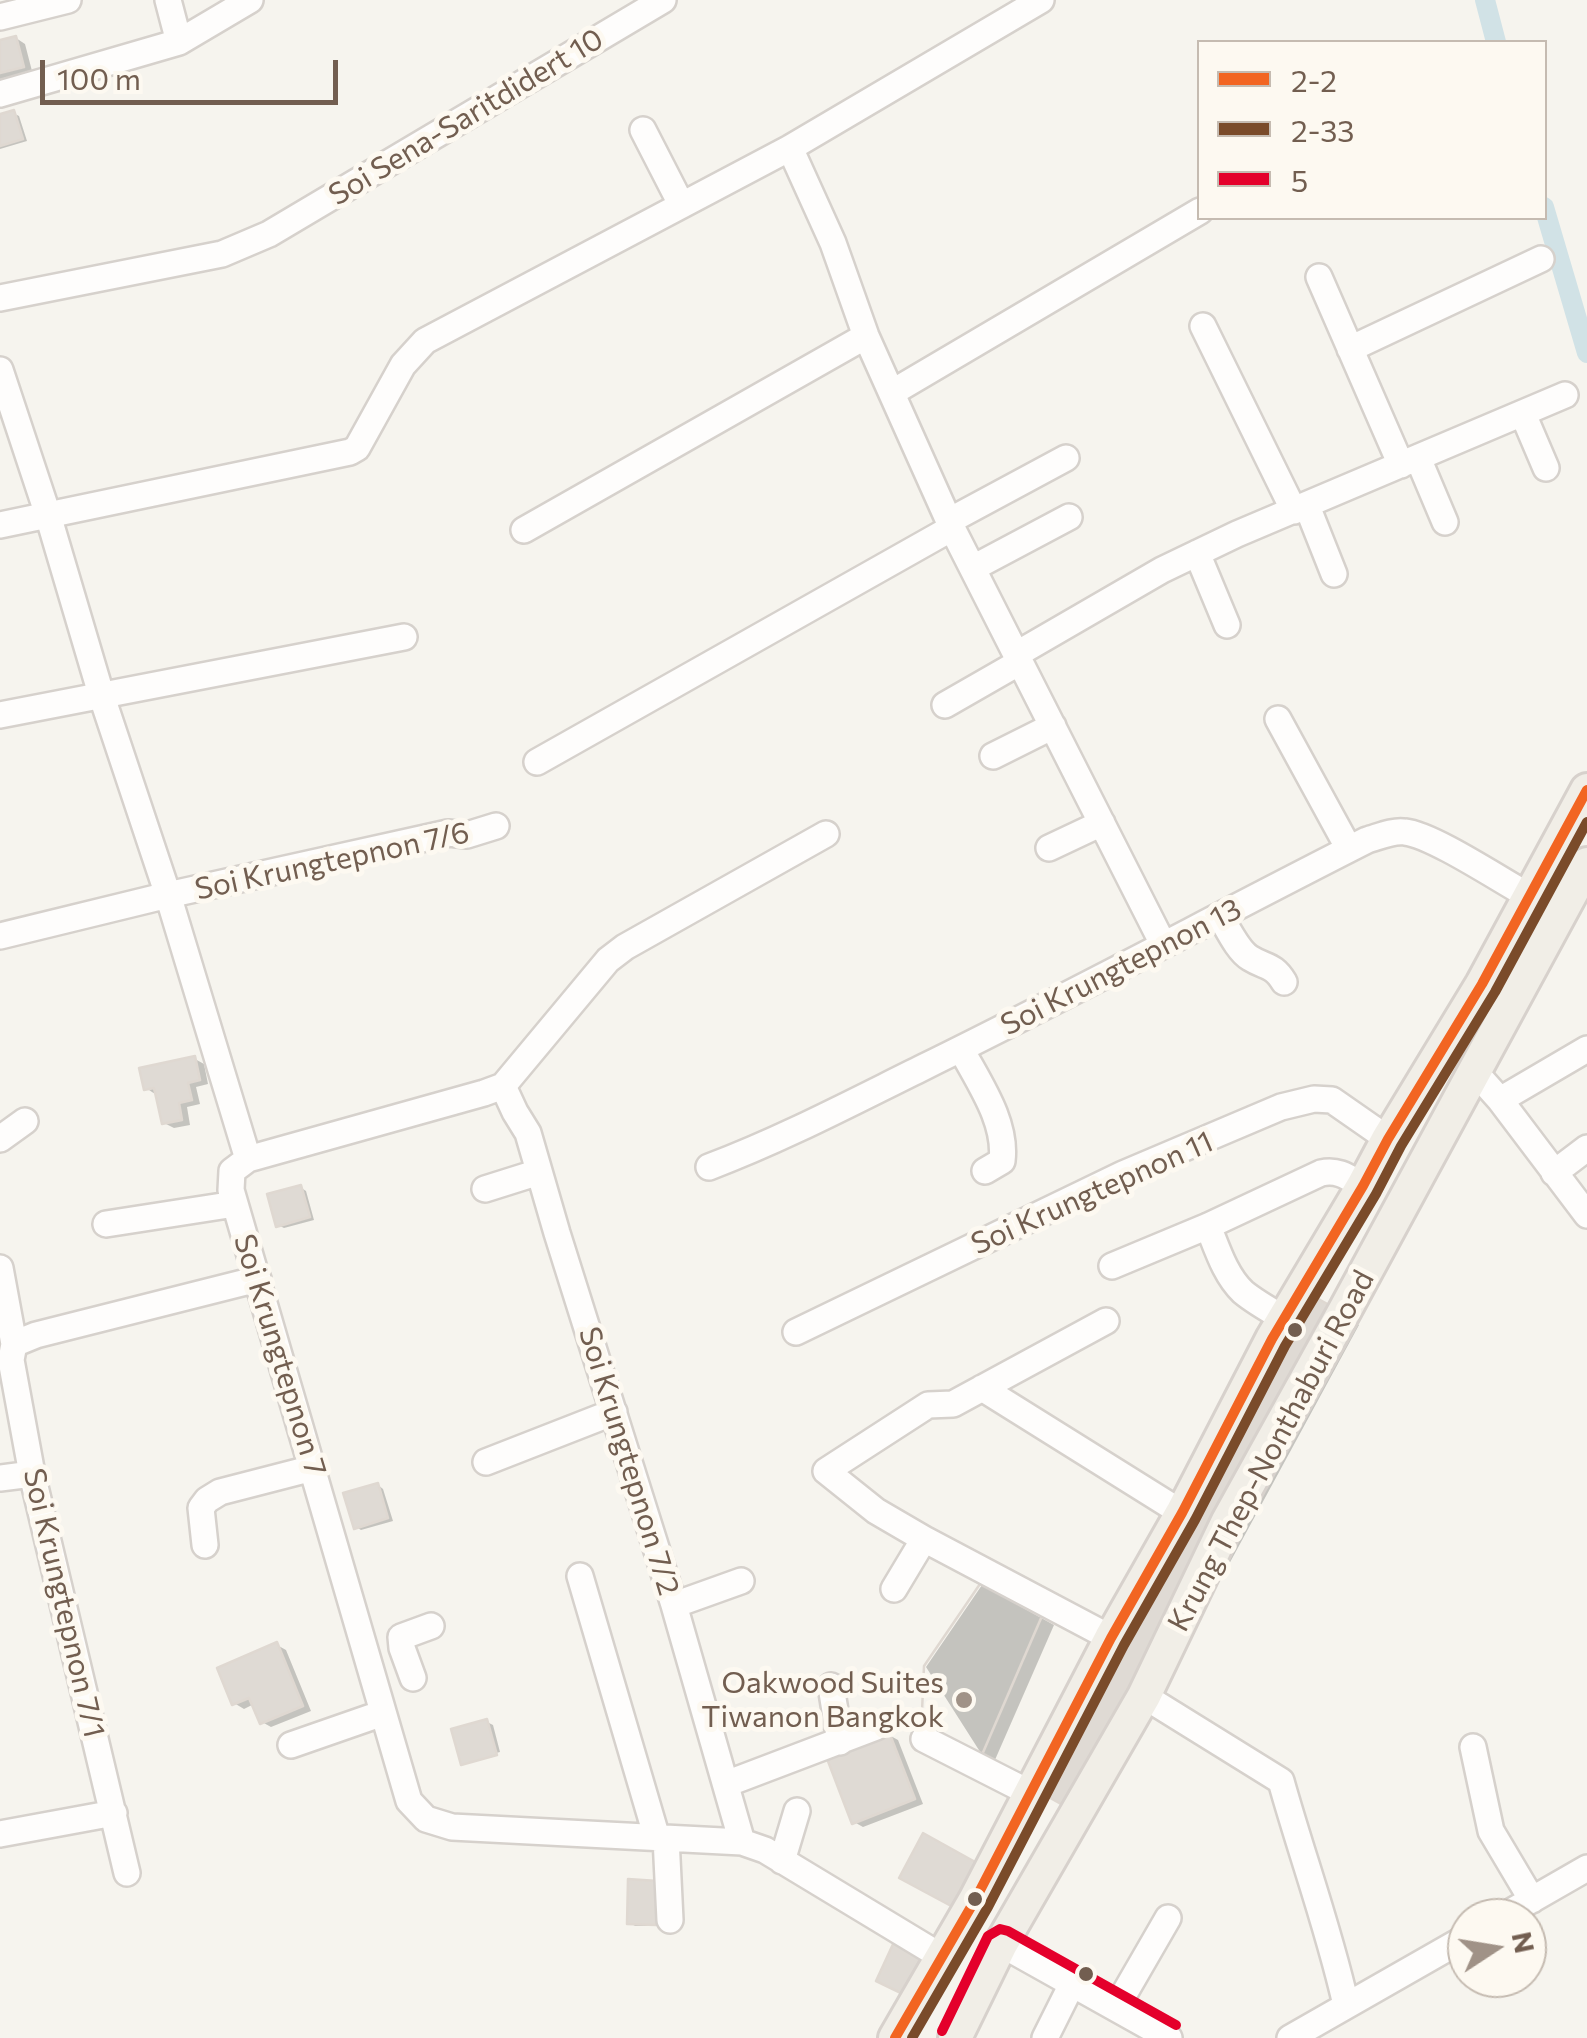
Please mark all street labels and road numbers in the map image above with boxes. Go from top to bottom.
street label: Soi Sena-Saritdidert 10 [322,21,610,213]
street label: Soi Krungtepnon 7/6 [192,814,472,908]
street label: Soi Krungtepnon 13 [995,891,1247,1043]
street label: Soi Krungtepnon 11 [966,1124,1218,1262]
street label: Soi Krungtepnon 7 [226,1230,334,1480]
street label: Krung Thep-Nonthaburi Road [1160,1264,1382,1638]
street label: Soi Krungtepnon 7/2 [571,1323,687,1599]
street label: Soi Krungtepnon 7/1 [16,1465,112,1741]

